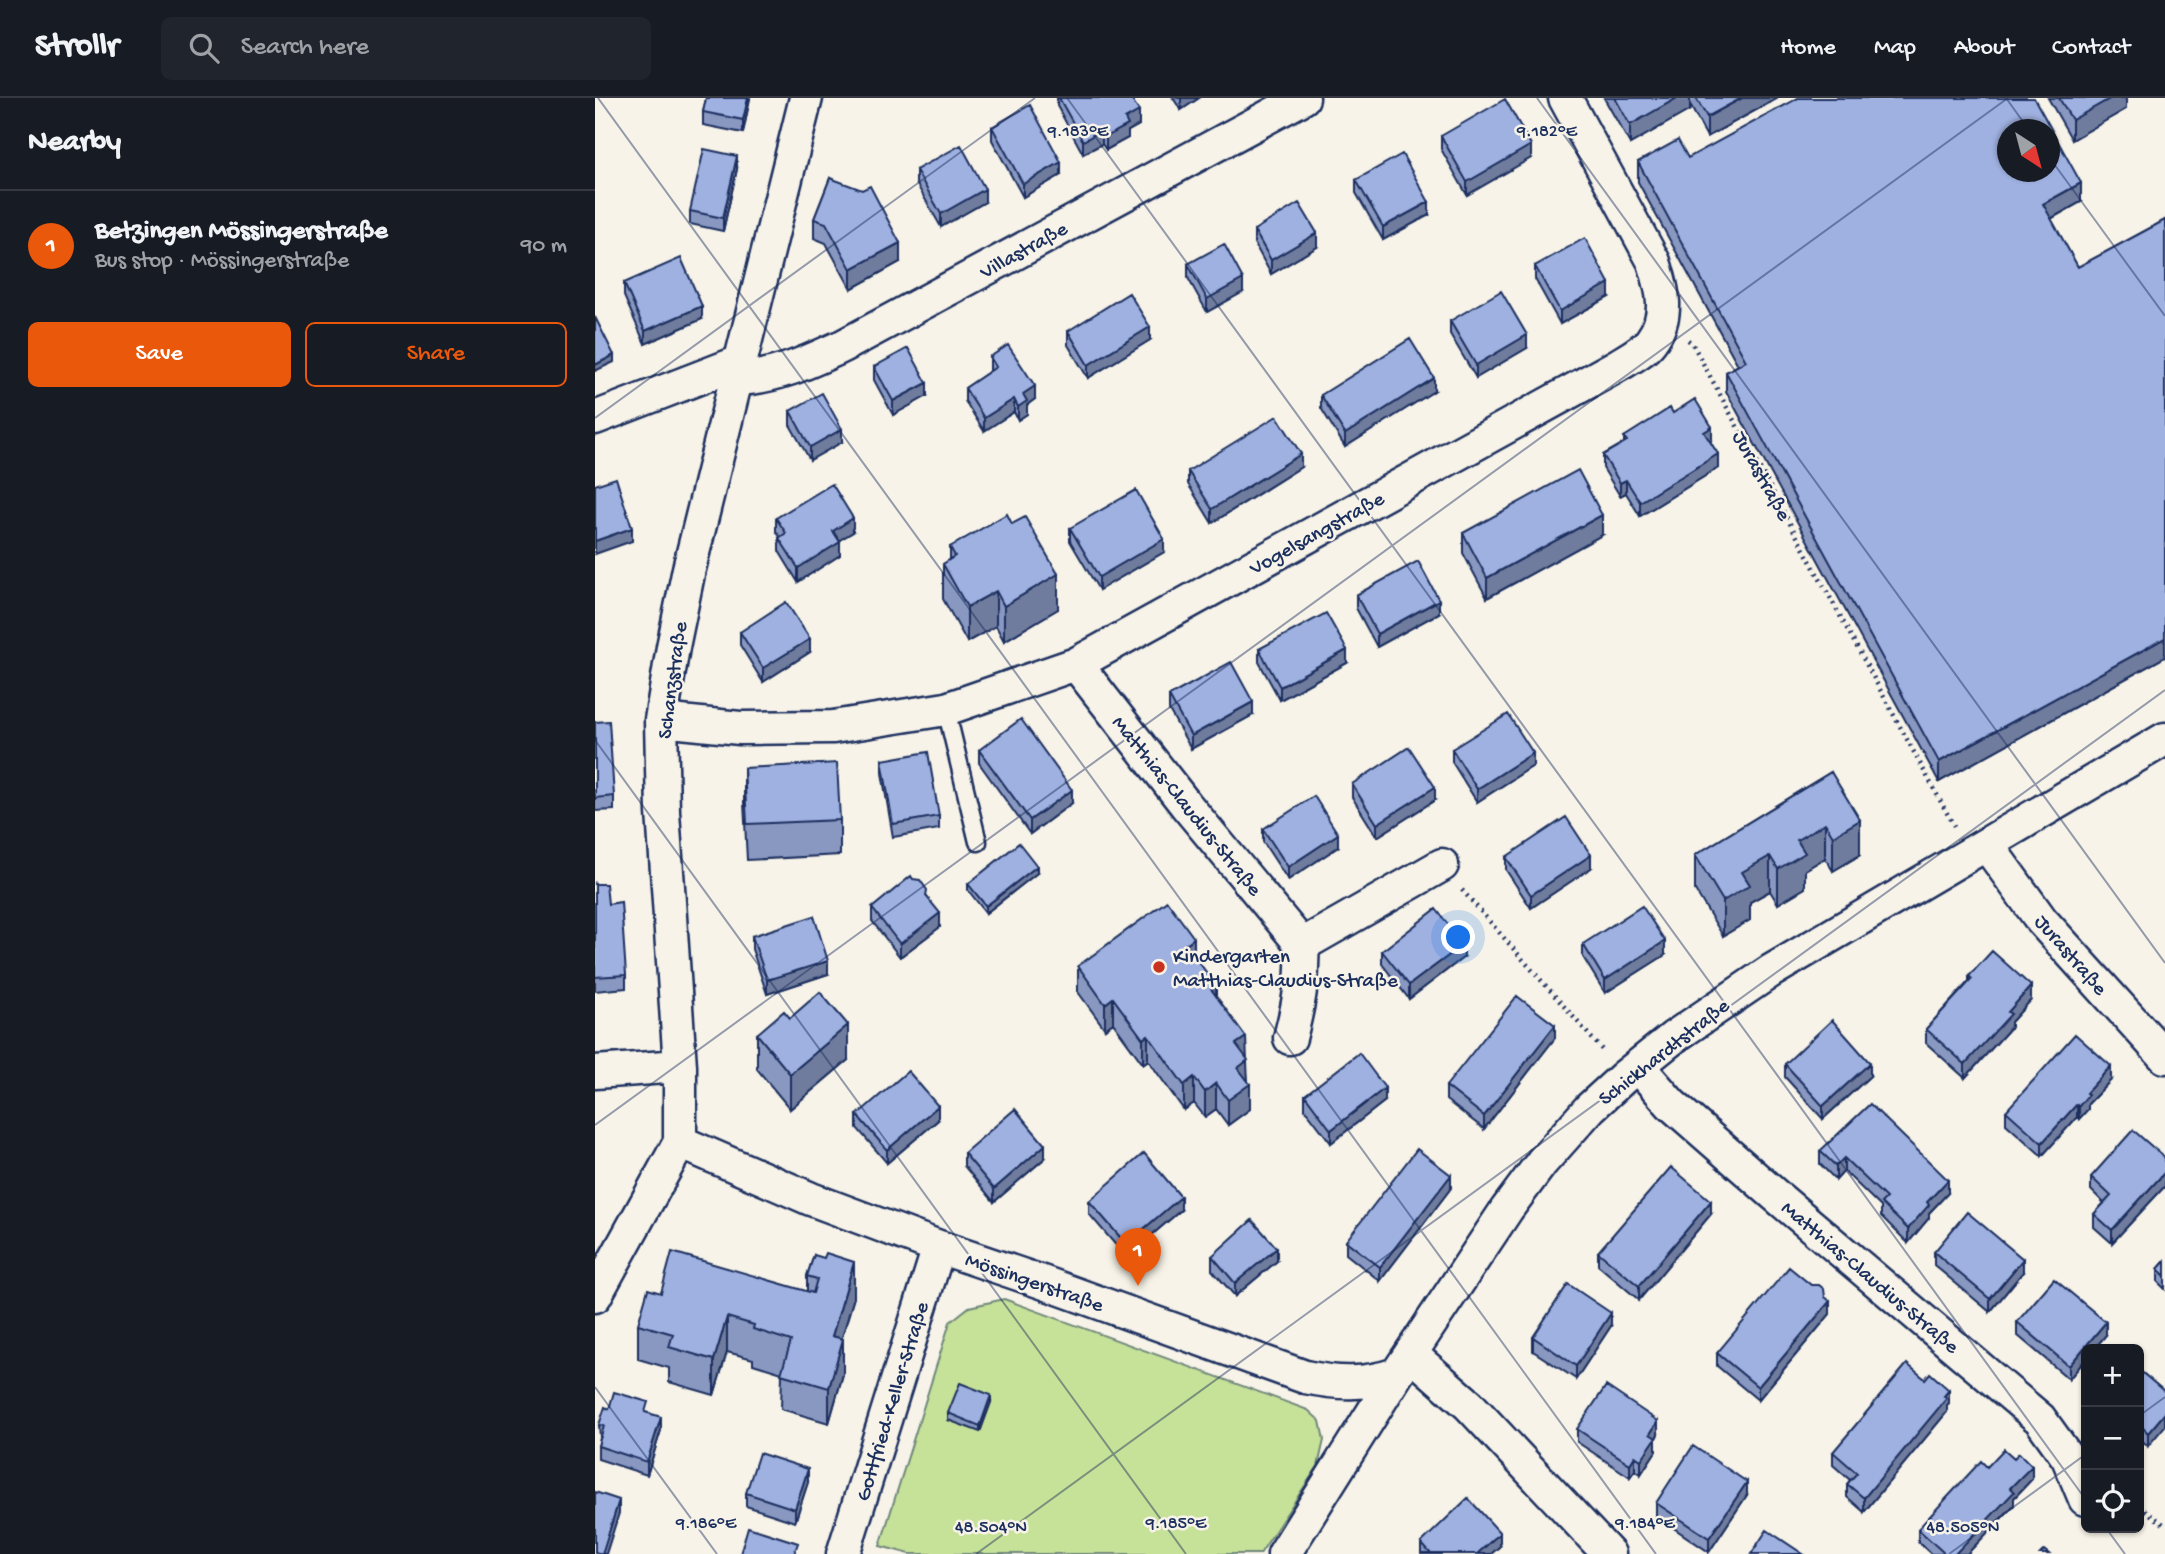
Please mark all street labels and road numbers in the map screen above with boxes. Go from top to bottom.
street label: Villastraße [976,217,1074,287]
street label: Jurastraße [1725,427,1795,527]
street label: Vogelsangstraße [1245,487,1390,583]
street label: Schanzstraße [654,619,695,741]
street label: Matthias-Claudius-Straße [1105,712,1266,903]
street label: Jurastraße [2027,911,2112,1003]
street label: Schickhardtstraße [1595,994,1737,1113]
street label: Matthias-Claudius-Straße [1775,1197,1964,1361]
street label: Mössingerstraße [961,1249,1107,1320]
street label: Gottfried-Keller-Straße [852,1298,937,1505]

